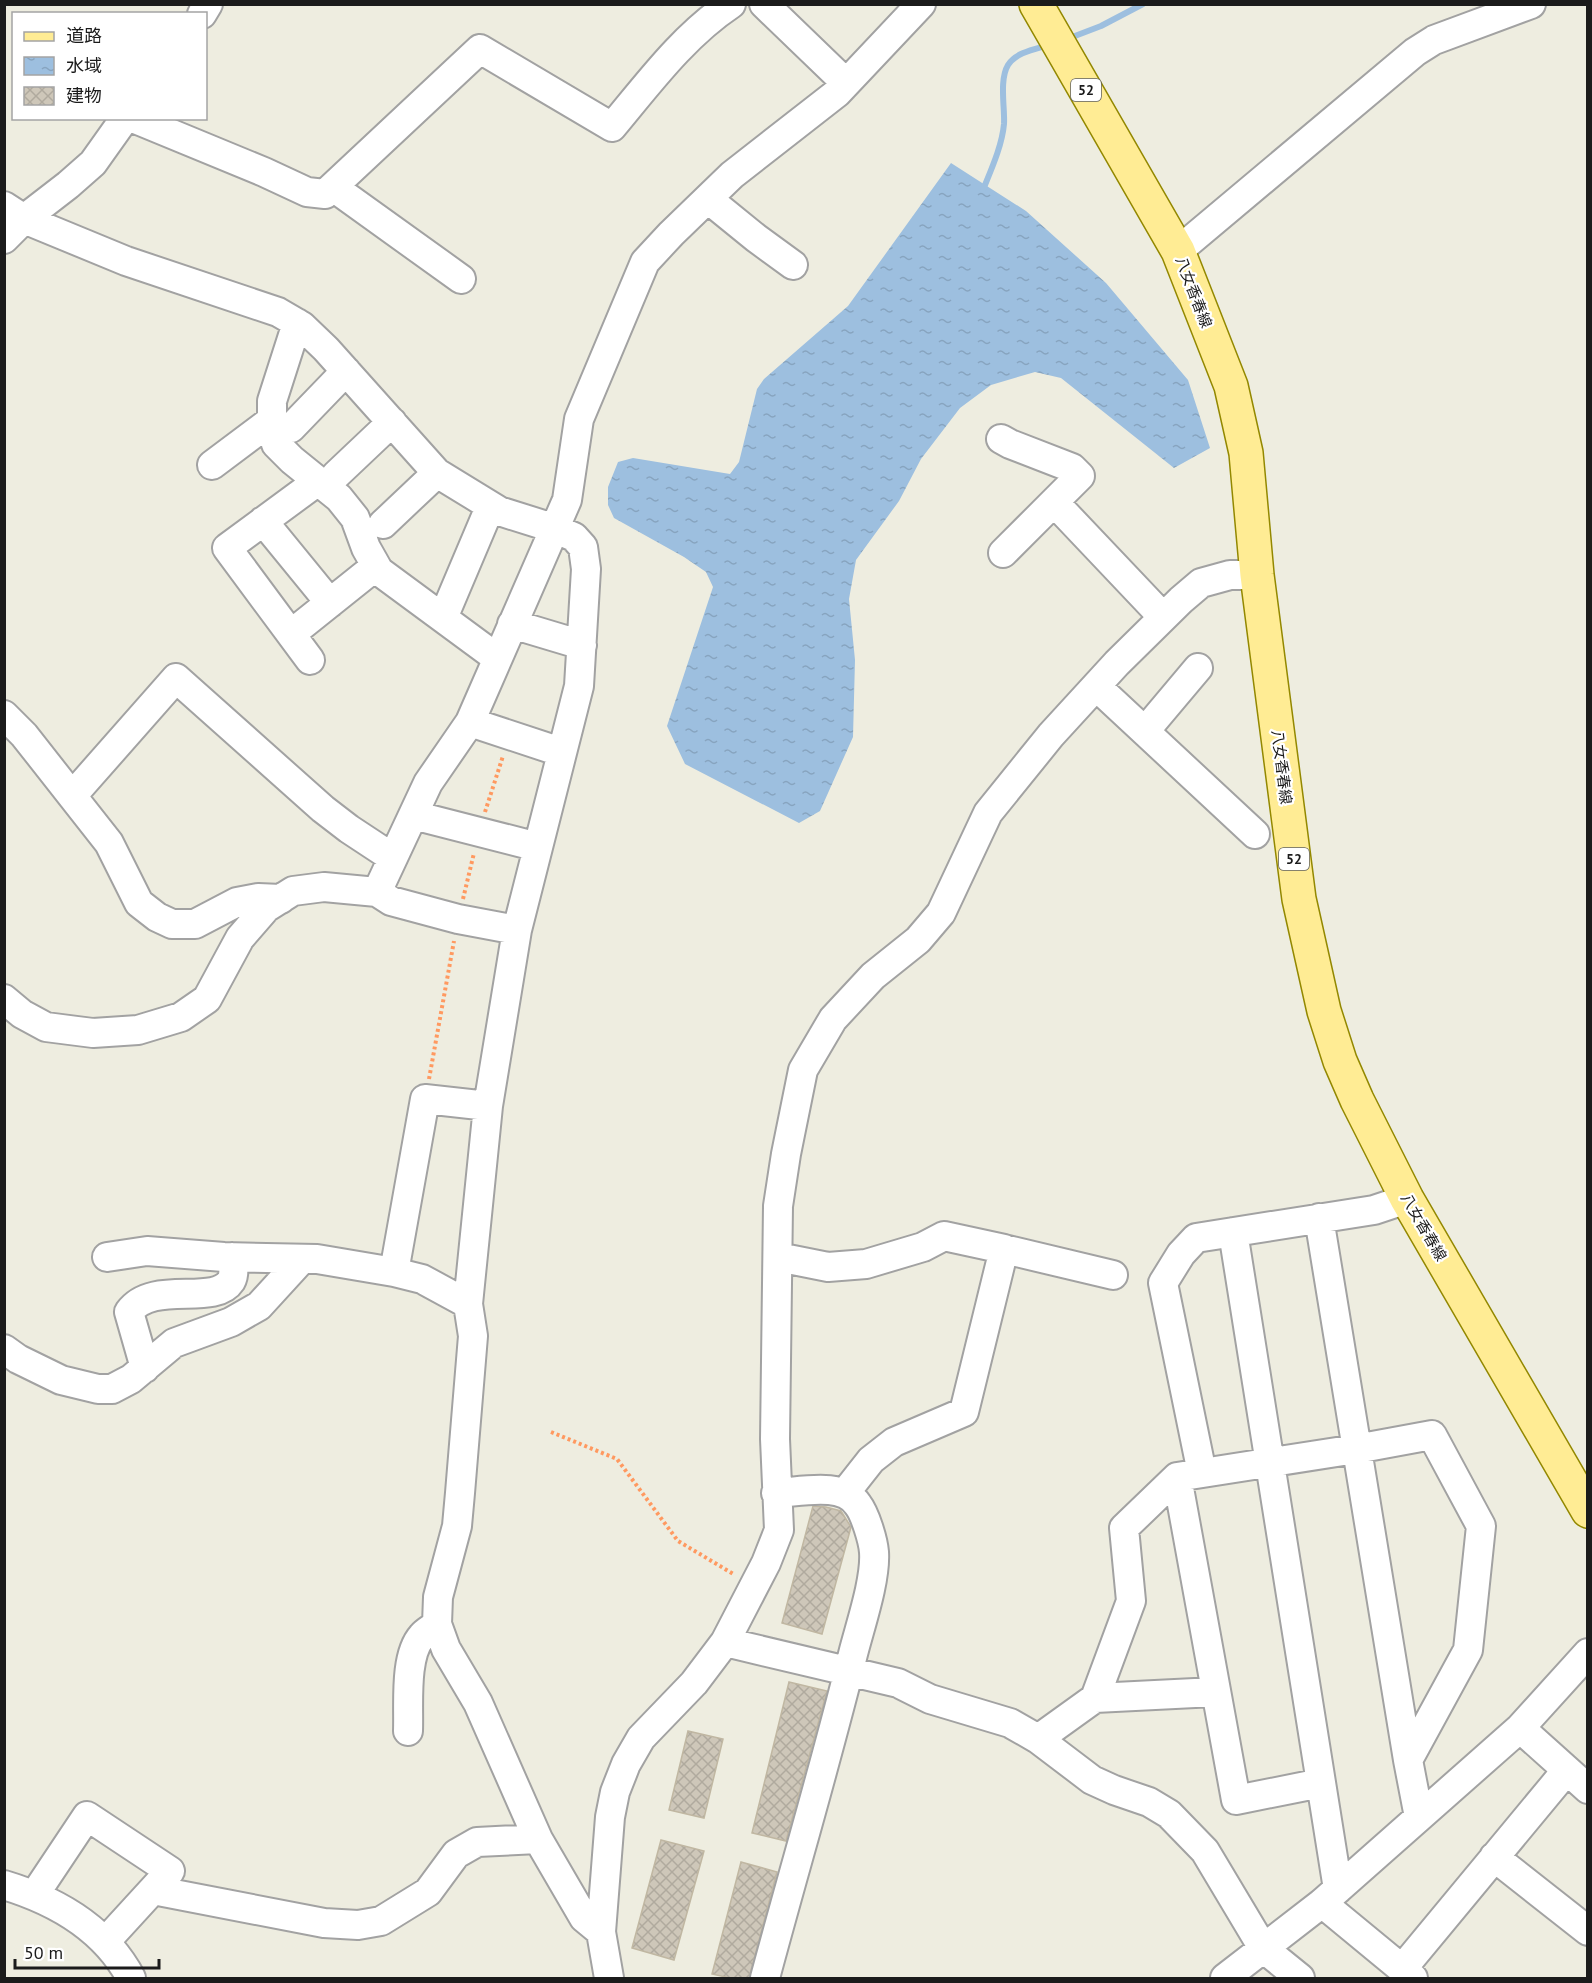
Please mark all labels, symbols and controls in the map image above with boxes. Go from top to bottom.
legend [12,12,207,120]
text: 道路 [66,24,102,47]
text: 水域 [66,54,102,77]
road number: 52 [1071,79,1101,101]
text: 建物 [66,84,102,107]
street label: 八女香春線 [1172,254,1216,330]
street label: 八女香春線 [1268,729,1296,805]
road number: 52 [1279,848,1309,870]
street label: 八女香春線 [1397,1190,1451,1264]
scale bar [15,1932,159,1970]
text: 50 m [24,1941,63,1964]

